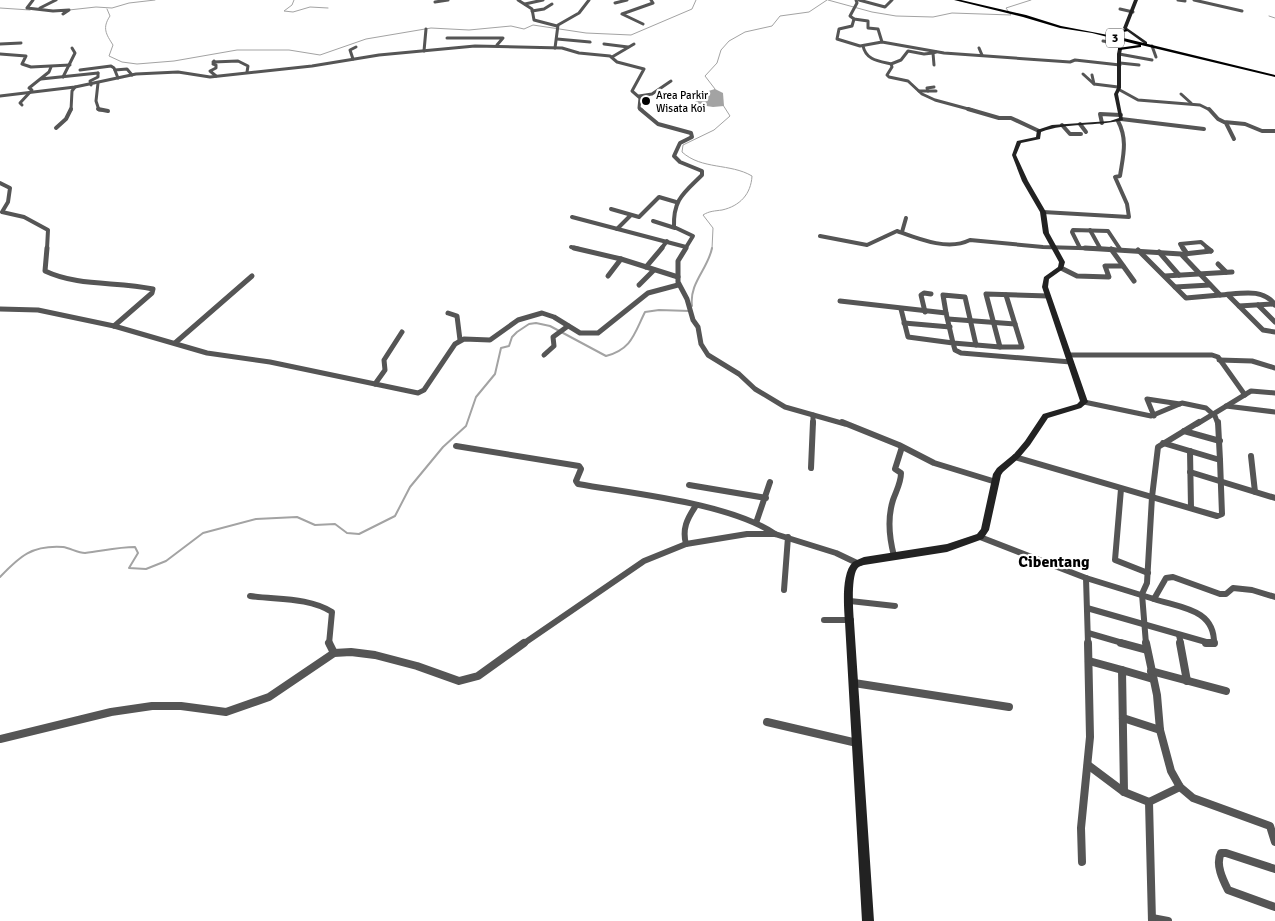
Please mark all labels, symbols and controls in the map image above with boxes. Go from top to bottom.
road number: 3 [1106,28,1124,48]
place label: Area Parkir Wisata Koi [656,89,708,115]
marker: Area Parkir Wisata Koi [640,95,652,107]
district label: Cibentang [1018,552,1090,572]

